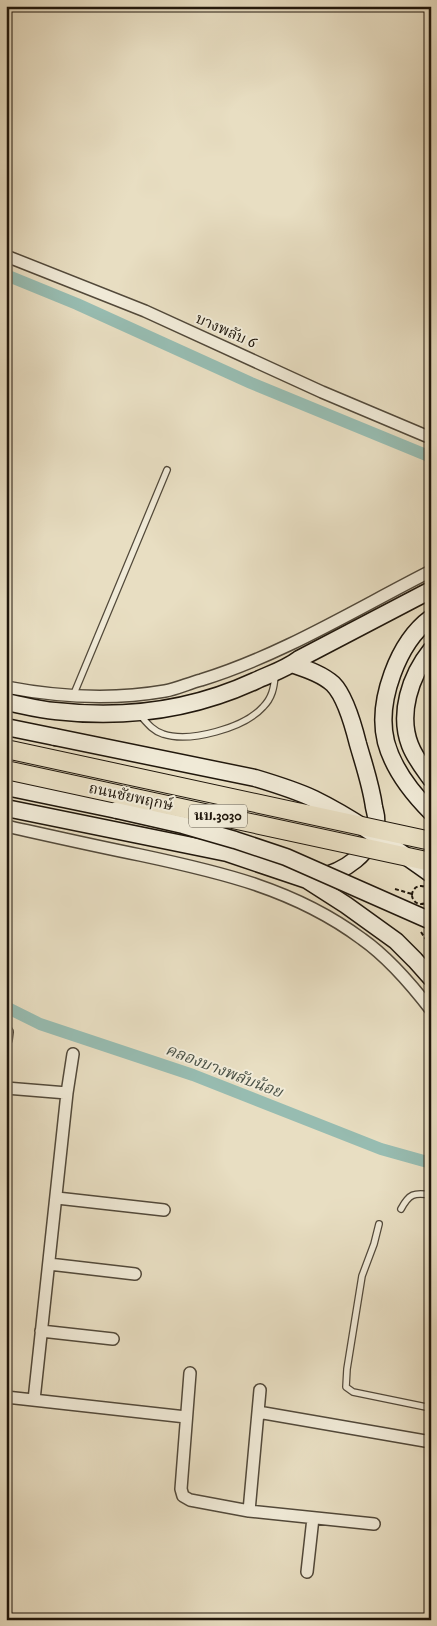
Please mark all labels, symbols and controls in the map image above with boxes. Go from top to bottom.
street label: บางพลับ 6 [193,309,260,353]
street label: ถนนชัยพฤกษ์ [87,778,176,815]
road number: นบ.3030 [189,804,247,828]
water label: คลองบางพลับน้อย [163,1040,287,1103]

